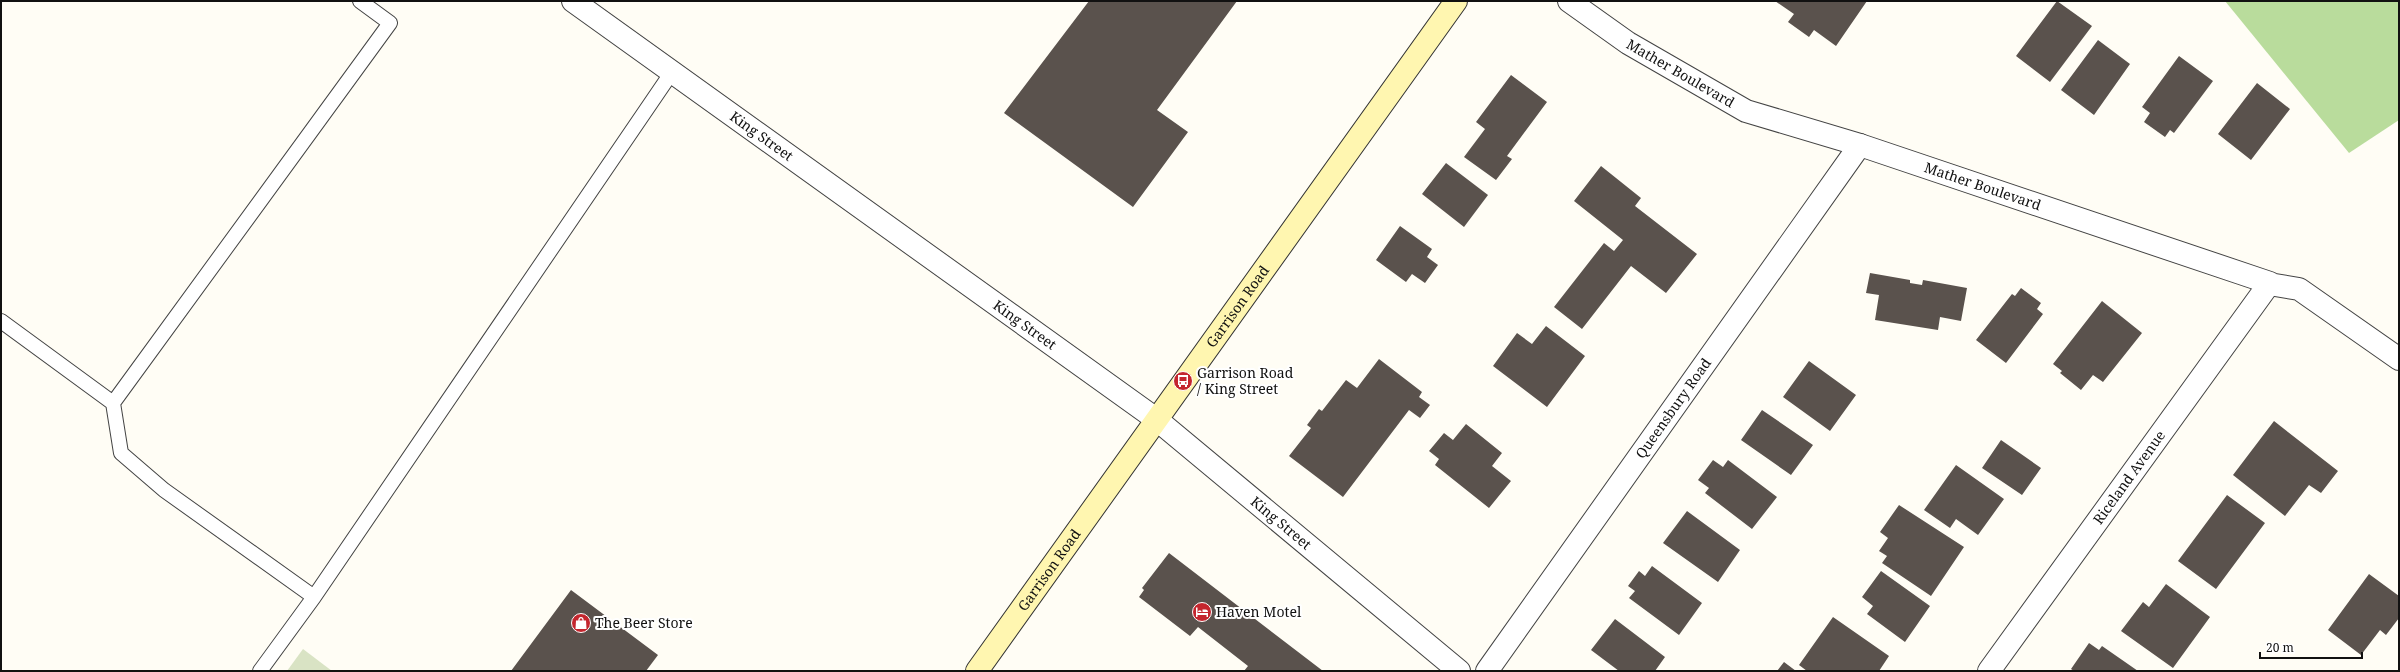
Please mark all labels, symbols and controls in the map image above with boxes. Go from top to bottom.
street label: Mather Boulevard [1623,34,1739,112]
street label: King Street [726,107,797,165]
street label: Mather Boulevard [1922,157,2044,214]
street label: Garrison Road [1201,261,1273,351]
street label: King Street [990,295,1061,354]
street label: Queensbury Road [1631,354,1715,462]
place label: Garrison Road / King Street [1197,363,1294,398]
bus stop icon: Garrison Road / King Street [1172,370,1194,392]
street label: Riceland Avenue [2088,426,2169,528]
street label: King Street [1247,492,1316,553]
street label: Garrison Road [1013,525,1085,615]
hotel icon: Haven Motel [1191,601,1213,623]
place label: Haven Motel [1216,602,1302,621]
shop icon: The Beer Store [570,612,592,634]
place label: The Beer Store [595,613,693,632]
scale bar [2260,634,2362,660]
text: 20 m [2266,639,2294,656]

